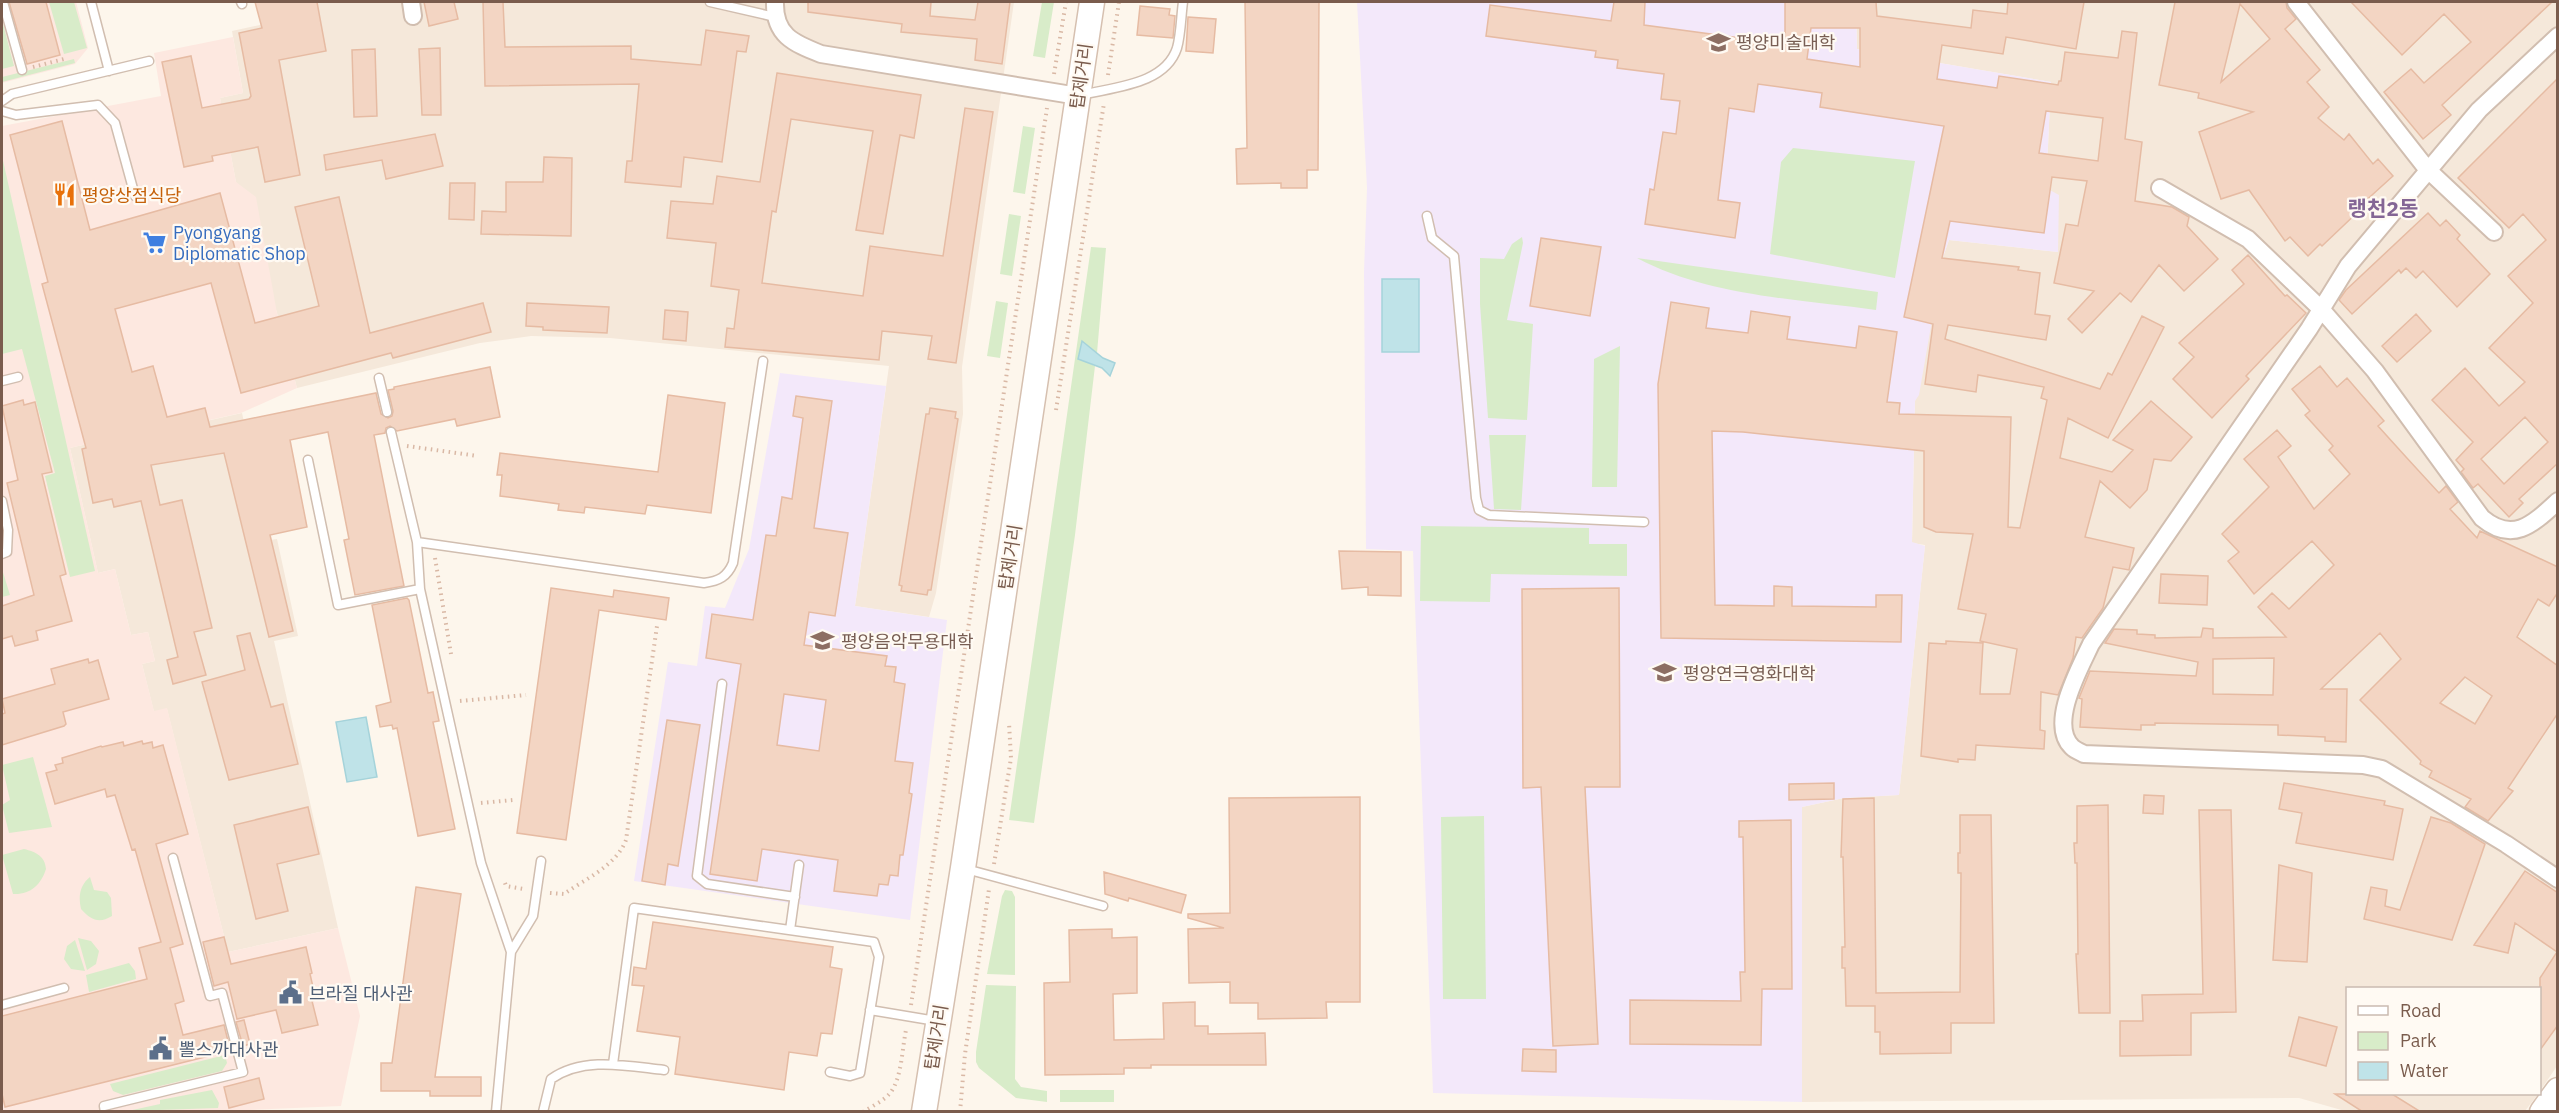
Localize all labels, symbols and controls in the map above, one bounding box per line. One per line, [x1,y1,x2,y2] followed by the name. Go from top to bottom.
[1705,29,1731,55] school or university icon: 평양미술대학
[1736,31,1835,54] place label: 평양미술대학
[1065,42,1097,110] street label: 탑제거리
[51,182,77,208] restaurant icon: 평양상점식당
[82,184,181,207] place label: 평양상점식당
[2348,194,2418,222] district label: 랭천2동
[173,221,306,265] place label: Pyongyang Diplomatic Shop
[142,229,168,255] supermarket icon: Pyongyang Diplomatic Shop
[993,522,1027,592] street label: 탑제거리
[810,628,836,654] school or university icon: 평양음악무용대학
[841,630,973,653] place label: 평양음악무용대학
[1652,660,1678,686] school or university icon: 평양연극영화대학
[1683,662,1815,685] place label: 평양연극영화대학
[278,980,304,1006] public building icon: 브라질 대사관
[309,982,413,1005] place label: 브라질 대사관
[2346,987,2541,1095] legend
[2400,999,2441,1022] text: Road
[919,1002,953,1072] street label: 탑제거리
[2400,1029,2437,1052] text: Park
[148,1036,174,1062] public building icon: 뽈스까대사관
[179,1038,279,1061] place label: 뽈스까대사관
[2400,1059,2449,1082] text: Water

